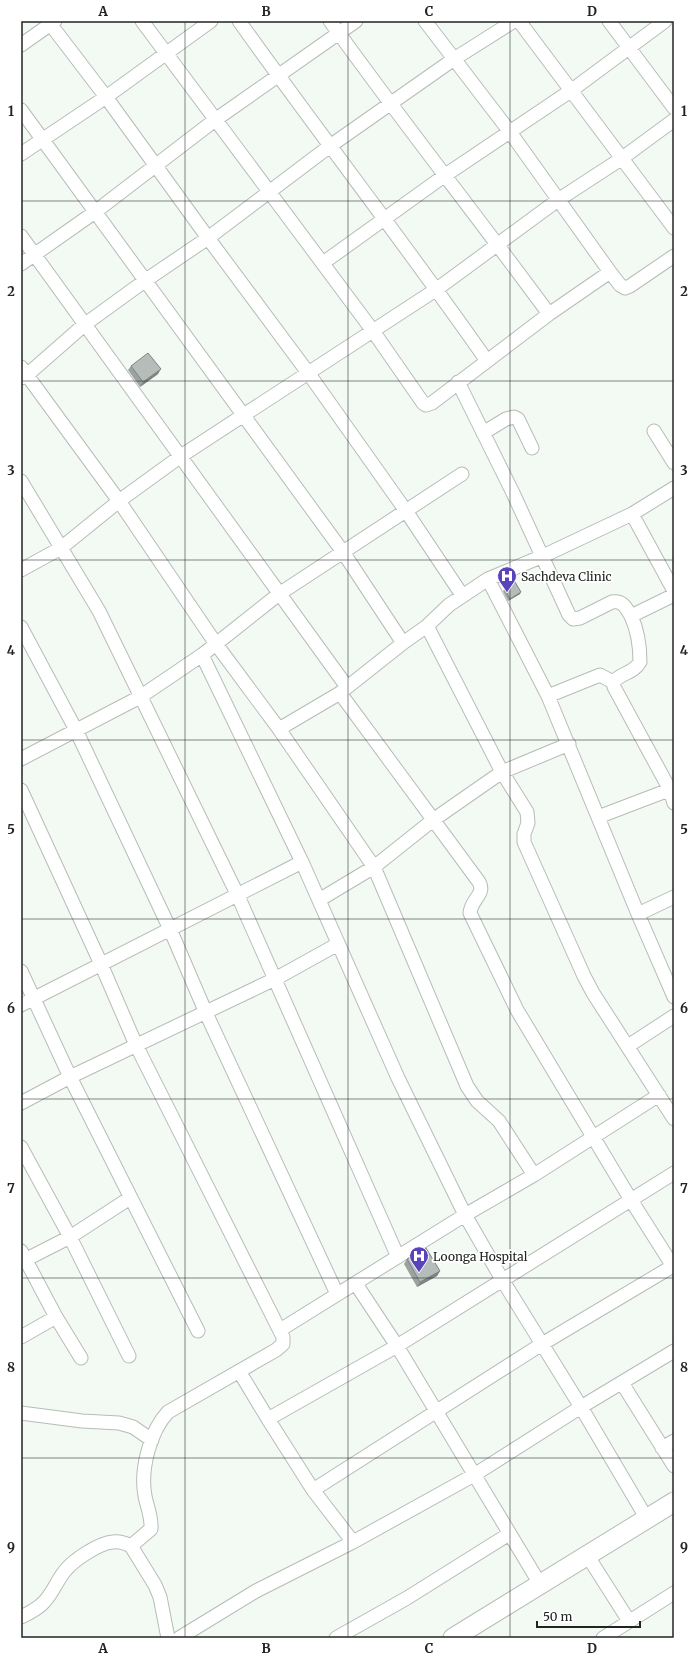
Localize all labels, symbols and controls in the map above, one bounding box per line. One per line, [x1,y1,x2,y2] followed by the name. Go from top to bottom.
[97,3,108,20] text: A
[261,3,271,20] text: B
[425,3,434,20] text: C
[587,3,597,20] text: D
[8,103,14,120] text: 1
[681,103,687,120] text: 1
[7,283,15,300] text: 2
[680,283,688,300] text: 2
[7,462,15,479] text: 3
[680,462,688,479] text: 3
[496,565,518,593] hospital icon: Sachdeva Clinic
[521,569,612,584] place label: Sachdeva Clinic
[7,642,16,659] text: 4
[680,642,689,659] text: 4
[7,821,15,838] text: 5
[680,821,688,838] text: 5
[7,1000,15,1017] text: 6
[680,1000,688,1017] text: 6
[7,1180,15,1197] text: 7
[680,1180,688,1197] text: 7
[408,1245,430,1273] hospital icon: Loonga Hospital
[433,1249,528,1264] place label: Loonga Hospital
[7,1359,15,1376] text: 8
[680,1359,688,1376] text: 8
[7,1539,15,1556] text: 9
[680,1539,688,1556] text: 9
[537,1603,640,1629] scale bar
[543,1609,572,1624] text: 50 m
[97,1640,108,1657] text: A
[261,1640,271,1657] text: B
[425,1640,434,1657] text: C
[587,1640,597,1657] text: D

